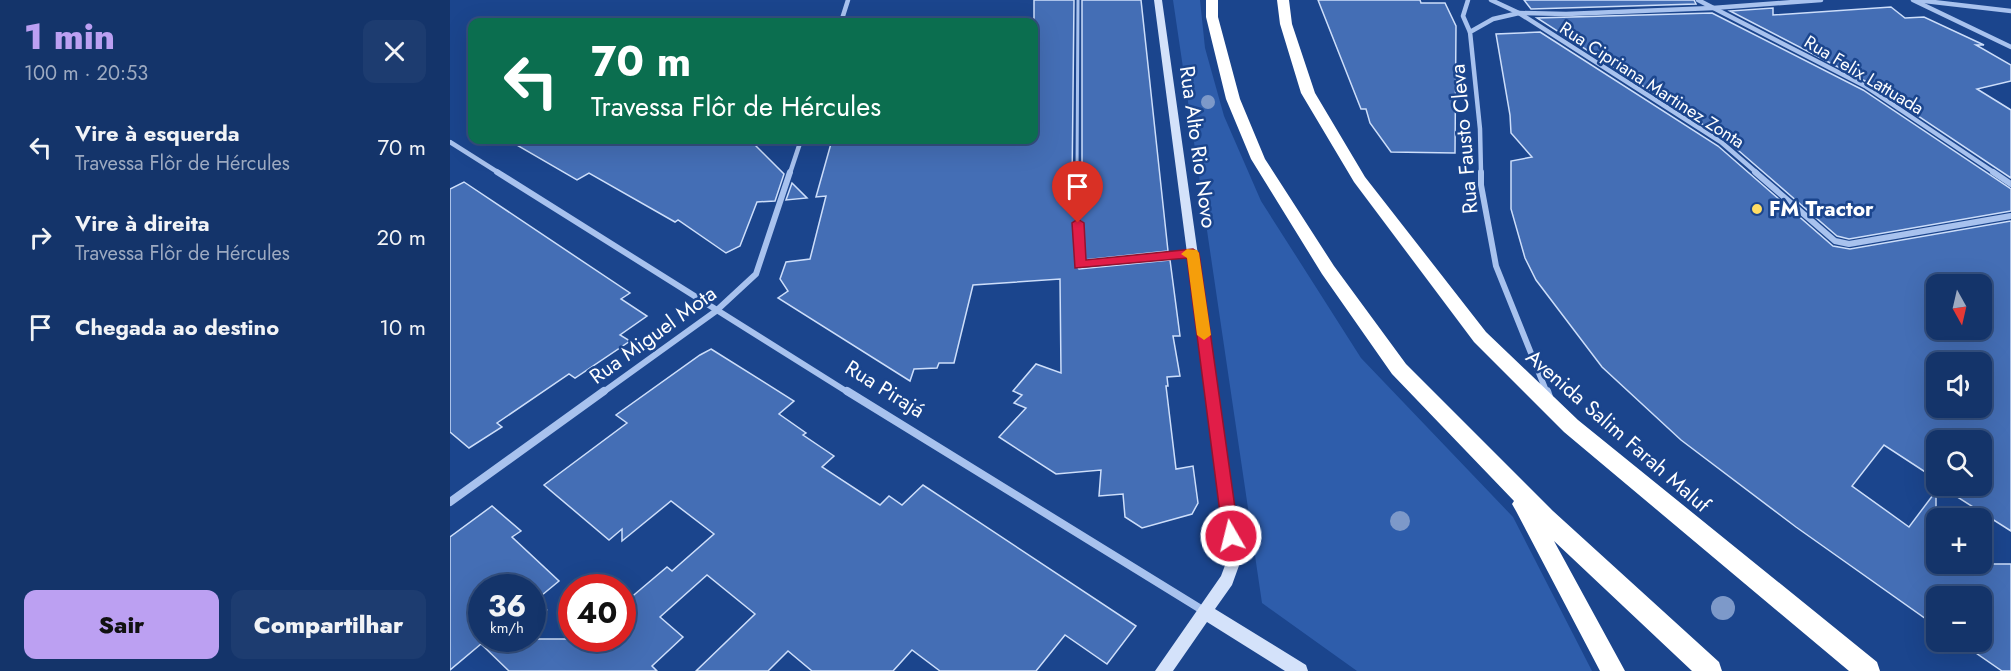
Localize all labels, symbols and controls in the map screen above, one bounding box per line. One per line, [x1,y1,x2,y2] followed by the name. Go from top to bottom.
[24,10,115,62] text: 1 min
[1554,15,1750,155] street label: Rua Cipriana Martinez Zonta
[363,20,426,83] button: close
[1799,29,1929,121] street label: Rua Felix Lattuada
[591,31,691,92] text: 70 m
[492,42,570,120] icon: left
[24,59,148,88] text: 100 m · 20:53
[1442,63,1486,215] street label: Rua Fausto Cleva
[1172,64,1224,230] street label: Rua Alto Rio Novo
[591,87,881,126] text: Travessa Flôr de Hércules
[75,117,240,149] text: Vire à esquerda
[24,131,57,164] icon: left
[377,131,426,163] text: 70 m
[75,149,290,178] text: Travessa Flôr de Hércules
[1052,161,1103,223] pin
[1061,170,1094,203] icon: arrive
[1769,194,1874,224] place label: FM Tractor
[1750,202,1764,216] marker: FM Tractor
[75,207,210,239] text: Vire à direita
[24,221,57,254] icon: right
[377,221,426,253] text: 20 m
[75,239,290,268] text: Travessa Flôr de Hércules
[1926,274,1992,340] north arrow
[1926,274,1992,652] map controls
[583,279,723,391] street label: Rua Miguel Mota
[24,311,57,344] icon: arrive
[75,311,279,343] text: Chegada ao destino
[379,311,426,343] text: 10 m
[1519,342,1717,520] street label: Avenida Salim Farah Maluf
[1926,352,1992,418] button: sound
[839,353,931,425] street label: Rua Pirajá
[1926,430,1992,496] button: search
[1199,504,1263,568] position arrow
[1926,508,1992,574] button: +
[558,574,636,652] speed limit sign: 40
[488,584,526,627] text: 36
[1926,586,1992,652] button: −
[24,590,219,659] button: Sair
[231,590,426,659] button: Compartilhar
[490,617,524,639] text: km/h

